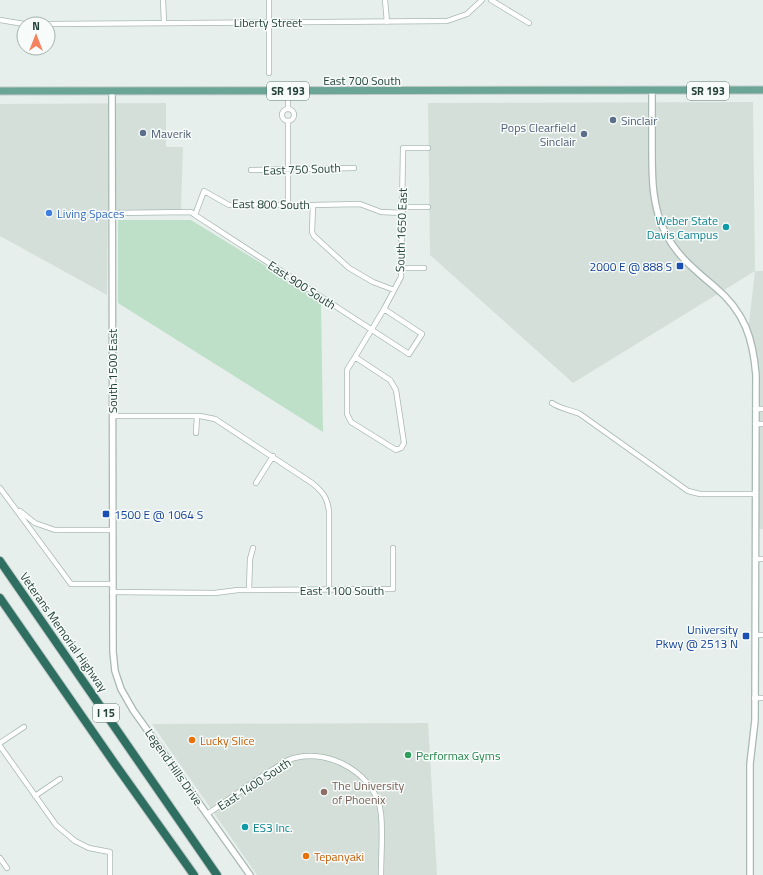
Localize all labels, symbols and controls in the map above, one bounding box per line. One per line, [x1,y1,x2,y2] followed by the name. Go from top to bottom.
[234,13,303,32] street label: Liberty Street
[16,16,56,56] north arrow
[32,18,40,34] text: N
[323,71,401,90] street label: East 700 South
[267,82,309,100] road number: SR 193
[687,82,729,100] road number: SR 193
[621,111,657,130] place label: Sinclair
[608,115,618,125] marker: Sinclair
[501,118,576,151] place label: Pops Clearfield Sinclair
[151,124,192,143] place label: Maverik
[138,128,148,138] marker: Maverik
[579,129,589,139] marker: Pops Clearfield Sinclair
[263,158,341,180] street label: East 750 South
[390,187,412,273] street label: South 1650 East
[232,194,310,214] street label: East 800 South
[57,204,125,223] place label: Living Spaces
[44,208,54,218] marker: Living Spaces
[647,211,718,244] place label: Weber State Davis Campus
[721,222,731,232] marker: Weber State Davis Campus
[264,256,340,314] street label: East 900 South
[590,257,672,276] place label: 2000 E @ 888 S
[675,261,685,271] marker: 2000 E @ 888 S
[103,328,122,413] street label: South 1500 East
[114,505,203,524] place label: 1500 E @ 1064 S
[101,509,111,519] marker: 1500 E @ 1064 S
[15,568,113,696] street label: Veterans Memorial Highway
[300,581,384,600] street label: East 1100 South
[656,620,738,653] place label: University Pkwy @ 2513 N
[741,631,751,641] marker: University Pkwy @ 2513 N
[93,704,119,722] road number: I 15
[140,725,208,809] street label: Legend Hills Drive
[200,731,255,750] place label: Lucky Slice
[187,735,197,745] marker: Lucky Slice
[416,746,501,765] place label: Performax Gyms
[403,750,413,760] marker: Performax Gyms
[213,753,295,815] street label: East 1400 South
[332,776,405,809] place label: The University of Phoenix
[319,787,329,797] marker: The University of Phoenix
[253,818,293,837] place label: ES3 Inc.
[240,822,250,832] marker: ES3 Inc.
[314,847,364,866] place label: Tepanyaki
[301,851,311,861] marker: Tepanyaki

